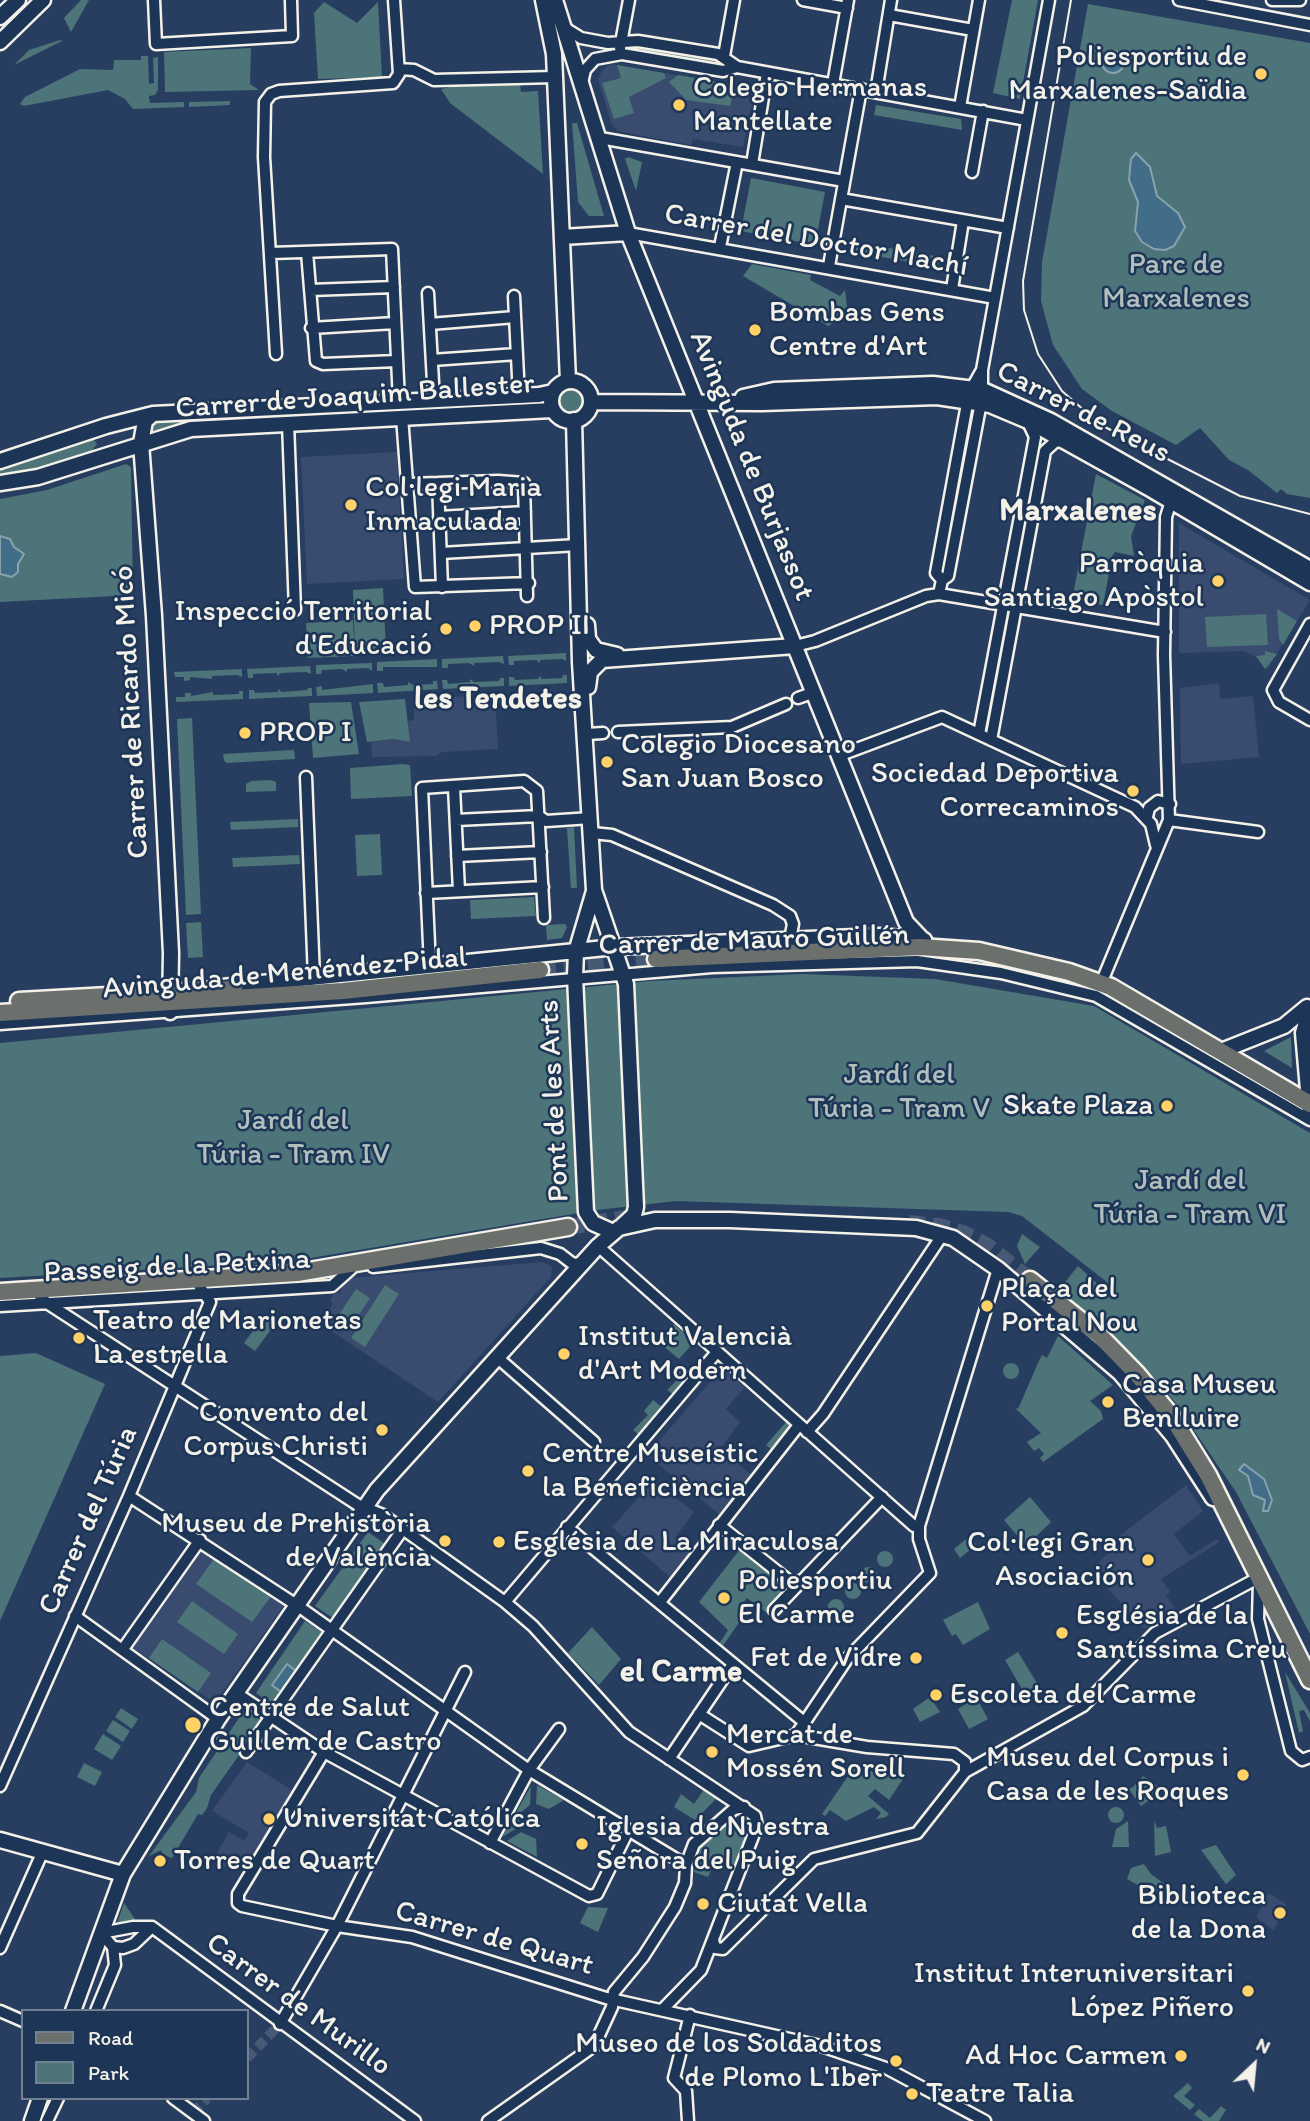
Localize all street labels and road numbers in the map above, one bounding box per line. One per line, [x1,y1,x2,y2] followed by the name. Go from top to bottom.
[661,197,971,285] street label: Carrer del Doctor Machí
[680,326,822,606] street label: Avinguda de Burjassot
[990,354,1176,472] street label: Carrer de Reus
[174,366,536,428] street label: Carrer de Joaquim Ballester
[106,565,158,859] street label: Carrer de Ricardo Micó
[598,918,910,964] street label: Carrer de Mauro Guillén
[101,940,469,1008] street label: Avinguda de Menéndez Pidal
[532,999,578,1203] street label: Pont de les Arts
[43,1242,311,1292] street label: Passeig de la Petxina
[31,1421,147,1621] street label: Carrer del Túria
[391,1893,597,1985] street label: Carrer de Quart
[198,1926,398,2084] street label: Carrer de Murillo

